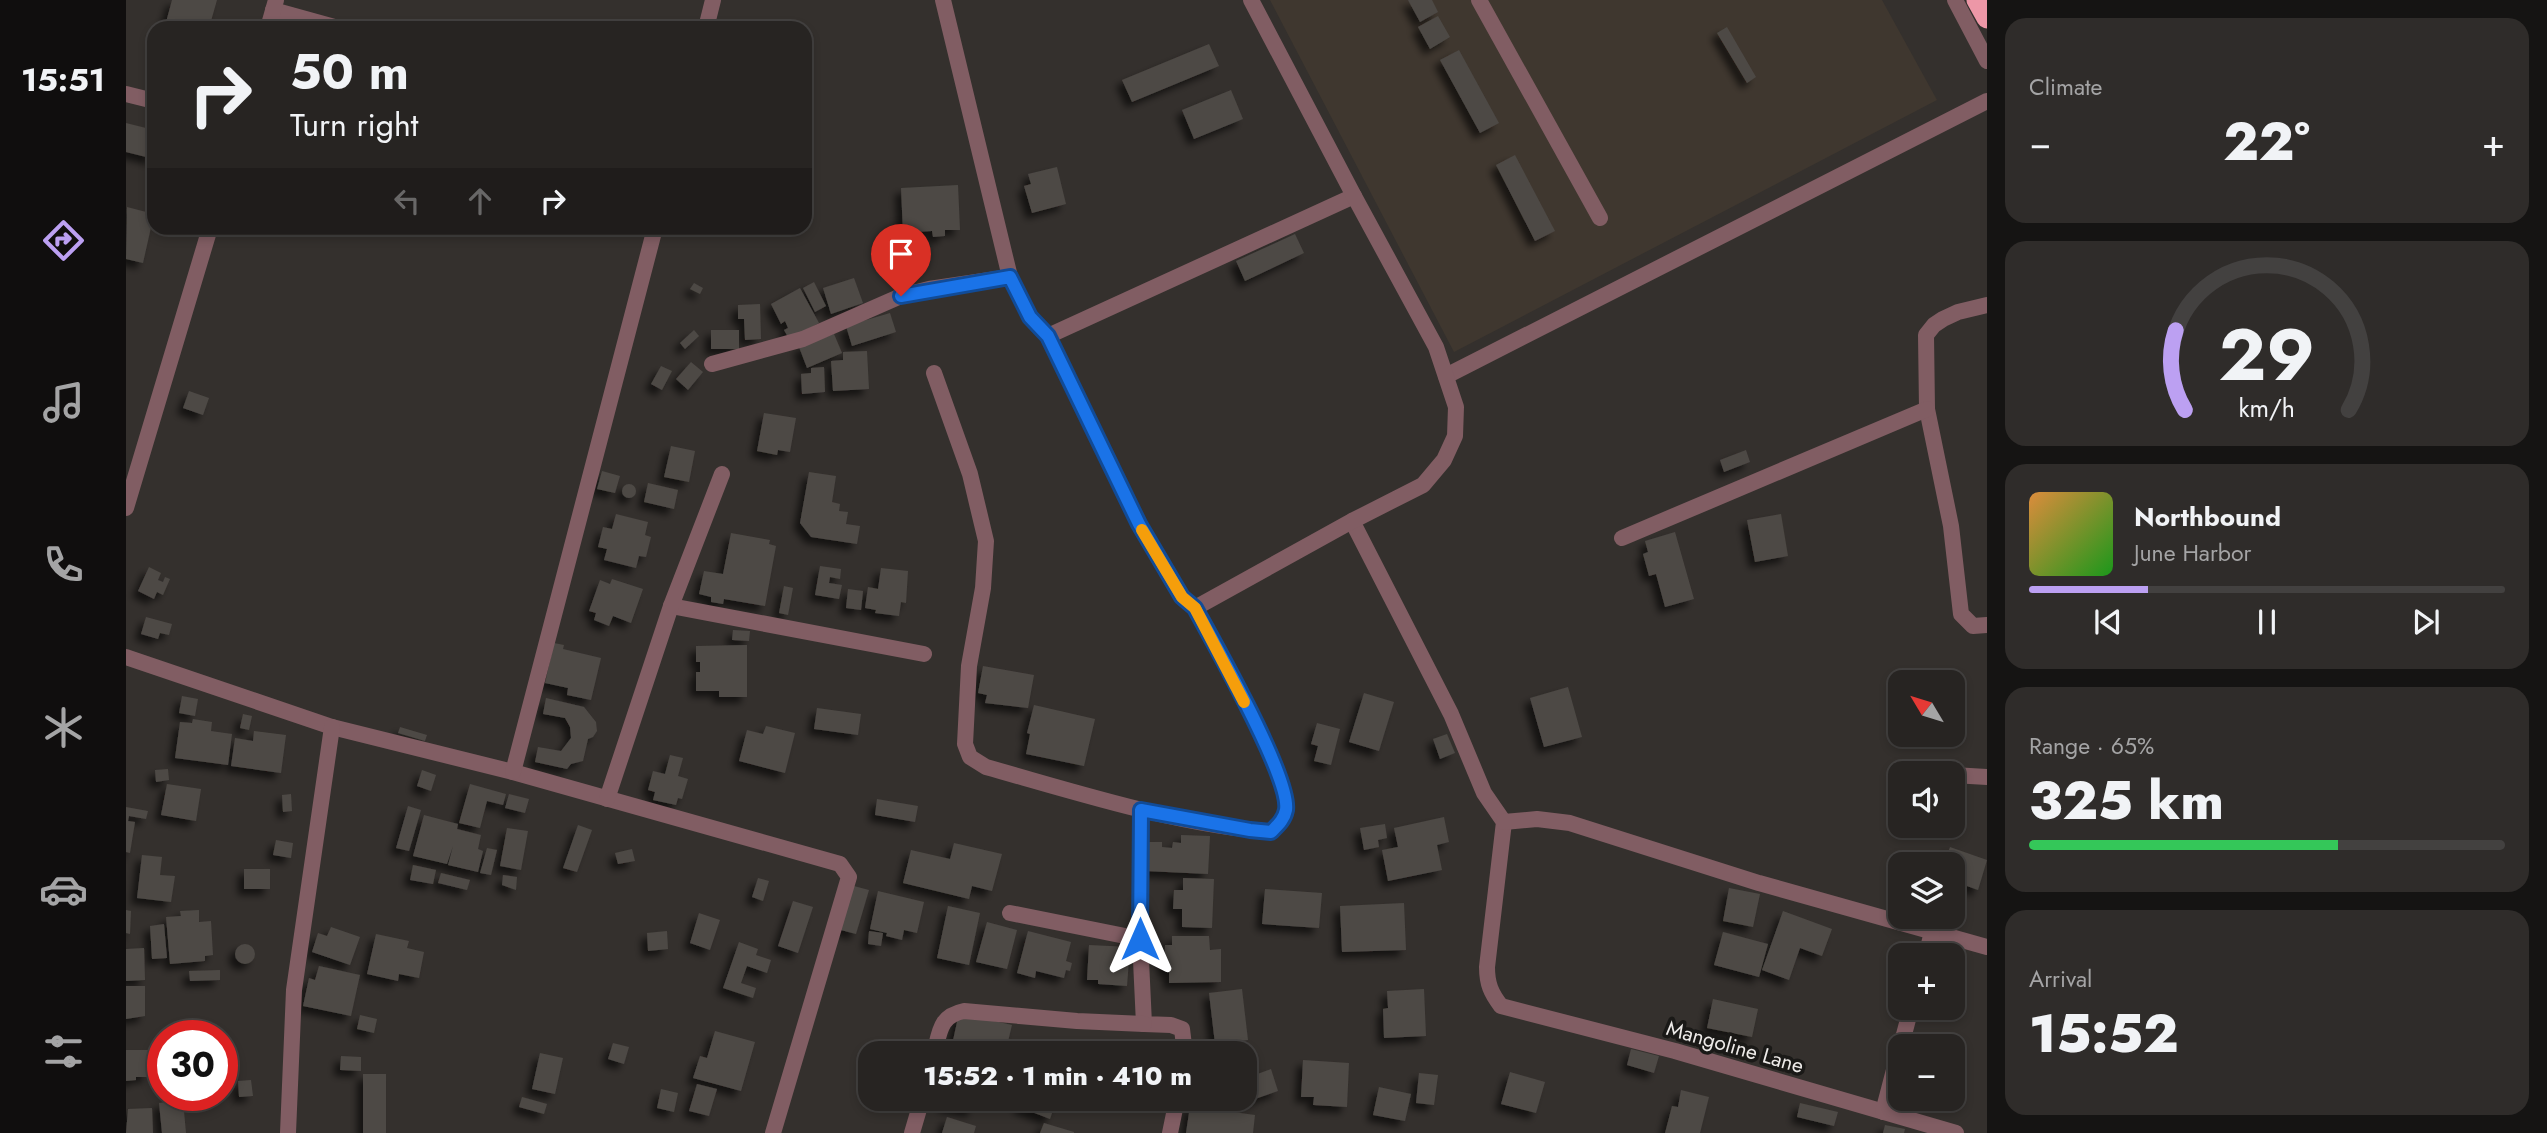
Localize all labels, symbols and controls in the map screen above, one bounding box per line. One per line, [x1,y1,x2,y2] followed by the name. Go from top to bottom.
[290,37,409,107] text: 50 m
[175,49,266,140] icon: right
[21,57,105,103] text: 15:51
[2029,70,2102,104] text: Climate
[290,102,419,148] text: Turn right
[2223,104,2310,180] text: 22°
[2029,115,2051,170] text: −
[2482,115,2505,170] text: +
[388,182,426,220] icon: left
[461,182,499,220] icon: ahead
[534,182,572,220] icon: right
[39,216,88,265] icon: directions
[871,224,931,296] pin
[882,235,920,273] icon: arrive
[2219,302,2315,407] text: 29
[39,378,88,427] icon: music
[2239,389,2295,425] text: km/h
[2134,498,2281,536] text: Northbound
[2134,536,2251,570] text: June Harbor
[39,540,88,589] icon: phone
[2089,603,2127,641] icon: previous
[2248,603,2286,641] icon: pause
[2407,603,2445,641] icon: next
[1888,670,1965,747] north arrow
[1888,670,1965,1111] map controls
[39,703,88,752] icon: climate
[2029,729,2154,763] text: Range · 65%
[1888,761,1965,838] button: sound
[2029,763,2224,839] text: 325 km
[1888,852,1965,929] button: layers
[39,865,88,914] icon: car
[1103,902,1177,976] position arrow
[1888,943,1965,1020] button: +
[2029,962,2092,996] text: Arrival
[2029,996,2179,1072] text: 15:52
[1663,1013,1807,1081] street label: Mangoline Lane
[147,1020,238,1111] speed limit sign: 30
[39,1027,88,1076] icon: filters
[1888,1034,1965,1111] button: −
[923,1057,1192,1095] text: 15:52 · 1 min · 410 m

